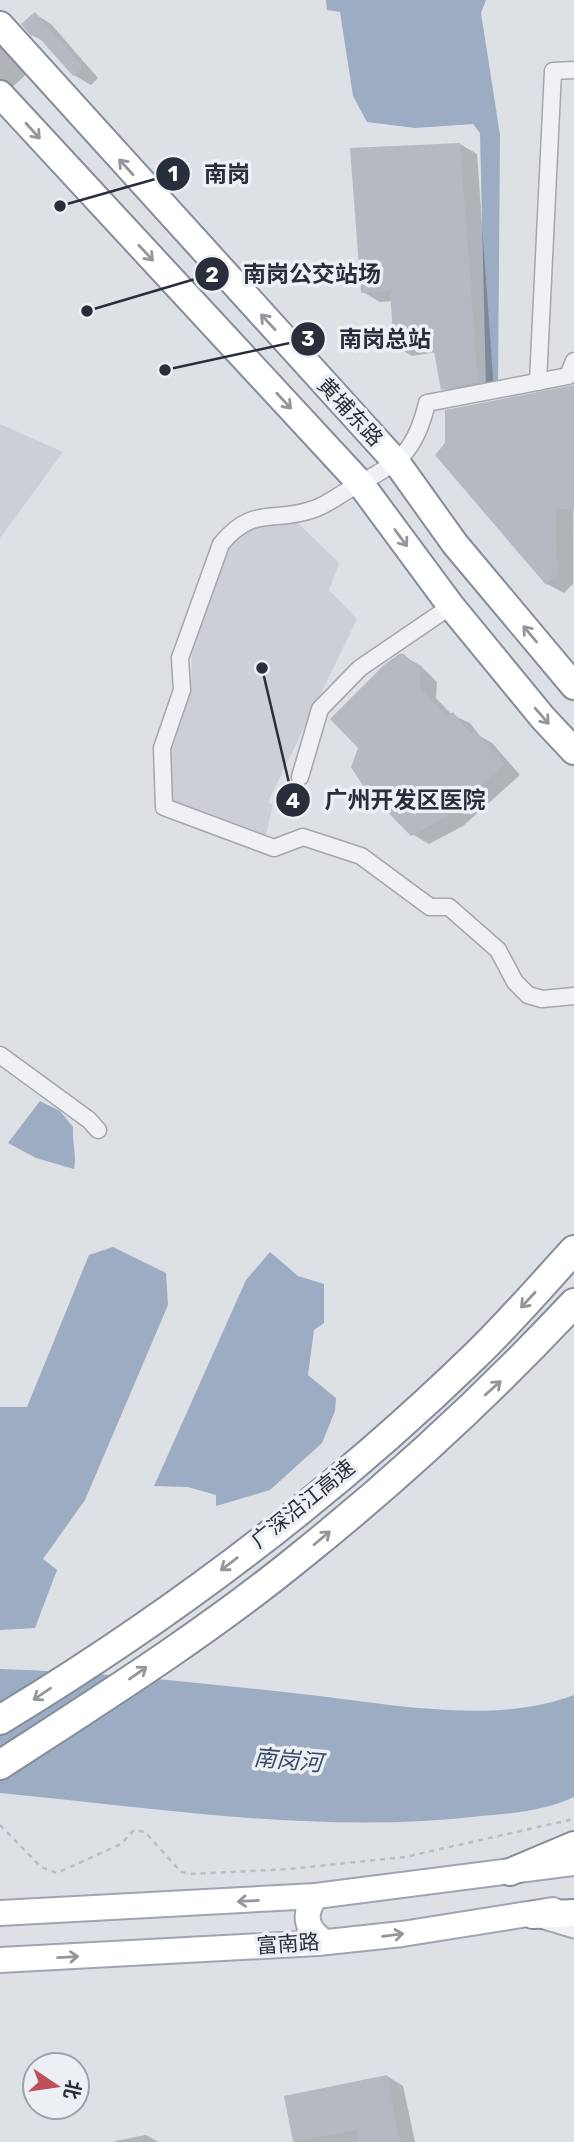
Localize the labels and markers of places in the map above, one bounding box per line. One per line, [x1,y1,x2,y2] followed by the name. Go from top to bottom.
[155,152,264,196] callout: 南岗
[194,252,395,296] callout: 南岗公交站场
[290,317,445,361] callout: 南岗总站
[276,778,500,822] callout: 广州开发区医院

